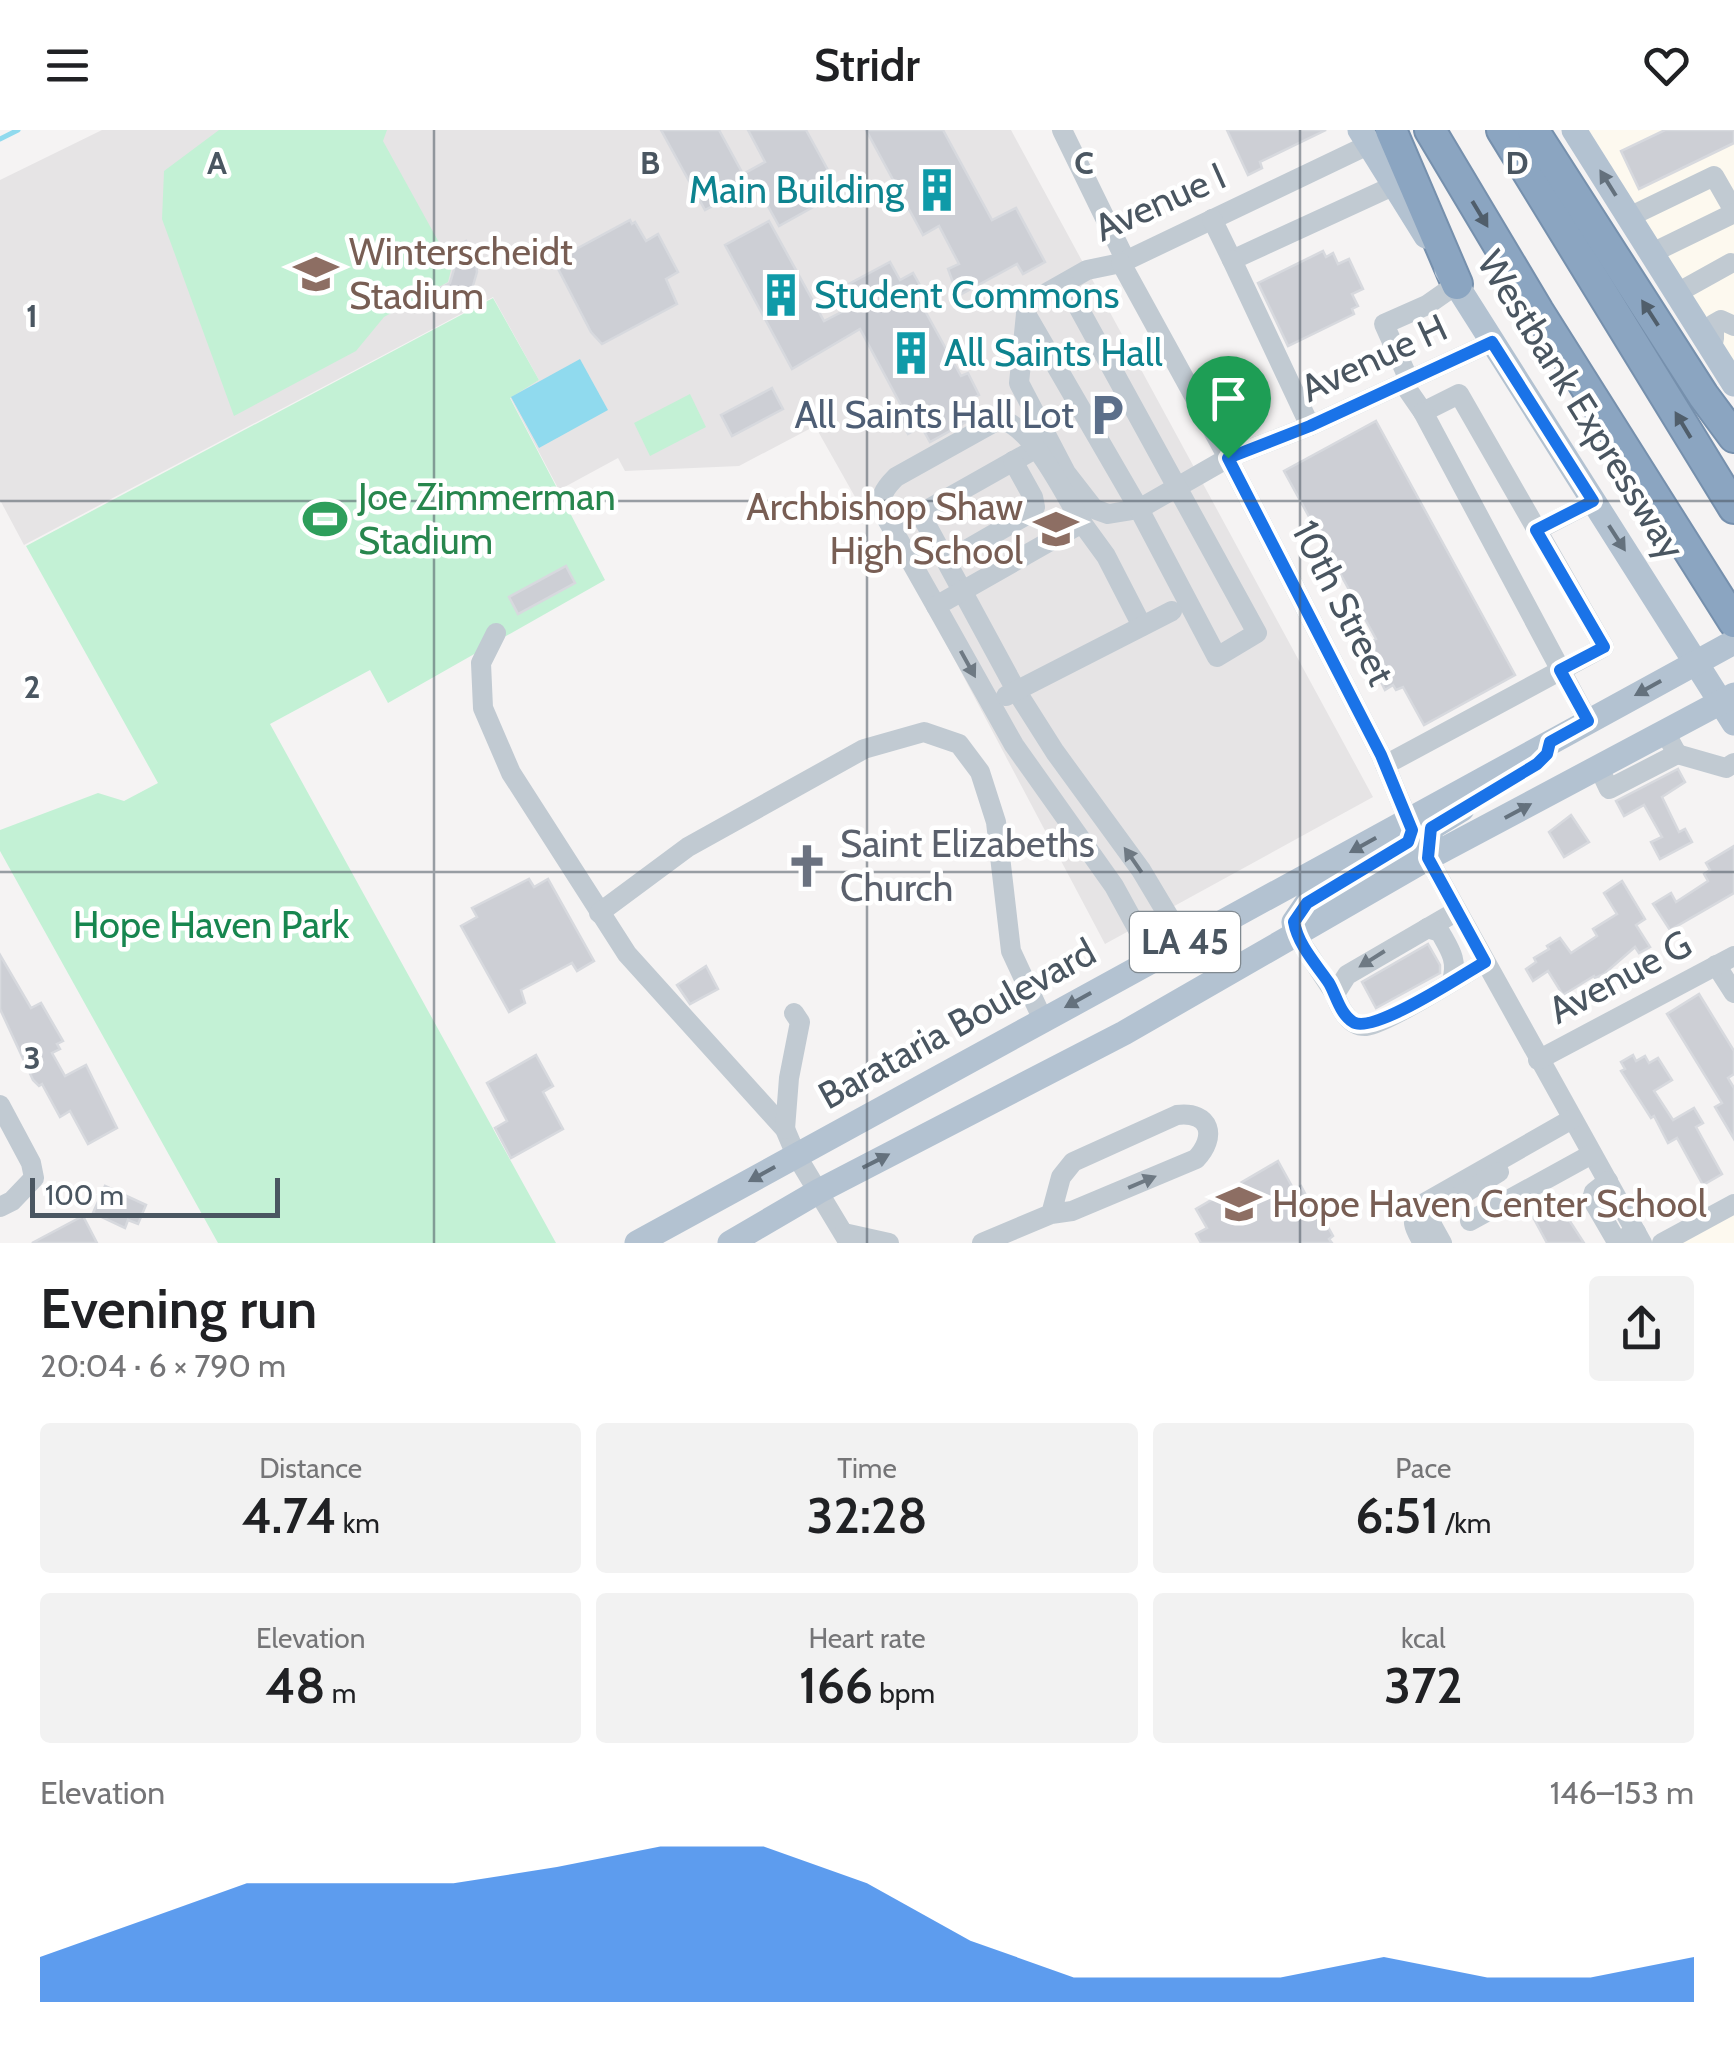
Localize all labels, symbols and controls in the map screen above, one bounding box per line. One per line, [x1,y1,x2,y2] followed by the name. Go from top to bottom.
[40,38,95,93] icon: menu
[814,38,920,92] text: Stridr
[1639,38,1694,93] icon: heart
[207,143,227,182] text: A
[640,143,660,182] text: B
[1074,143,1094,182] text: C
[1505,143,1529,182] text: D
[1087,152,1233,251] street label: Avenue I
[689,166,905,213] place label: Main Building
[913,166,961,214] building icon: Main Building
[1599,170,1617,197] one-way arrow
[1471,200,1488,228] one-way arrow
[349,228,573,319] place label: Winterscheidt Stadium
[1467,242,1696,568] street label: Westbank Expressway
[292,250,340,298] school or university icon: Winterscheidt Stadium
[757,271,805,319] building icon: Student Commons
[814,271,1119,318] place label: Student Commons
[26,296,38,335] text: 1
[1641,299,1659,327] one-way arrow
[1293,303,1454,412] street label: Avenue H
[887,329,935,377] building icon: All Saints Hall
[944,329,1163,376] place label: All Saints Hall
[1186,356,1271,459] pin
[1201,371,1256,426] icon: arrive
[795,391,1074,438] place label: All Saints Hall Lot
[1083,391,1131,439] parking icon: All Saints Hall Lot
[1675,411,1692,439] one-way arrow
[357,473,616,564] place label: Joe Zimmerman Stadium
[746,483,1023,574] place label: Archbishop Shaw High School
[301,495,349,543] sports icon: Joe Zimmerman Stadium
[1032,505,1080,553] school or university icon: Archbishop Shaw High School
[1282,513,1405,693] street label: 10th Street
[1608,524,1626,552] one-way arrow
[959,650,977,678] one-way arrow
[24,667,40,706] text: 2
[1634,678,1662,696] one-way arrow
[1503,803,1532,820] one-way arrow
[840,820,1095,911] place label: Saint Elizabeths Church
[1349,836,1378,853] one-way arrow
[783,842,831,890] church icon: Saint Elizabeths Church
[1123,846,1143,873] one-way arrow
[73,901,349,948] park label: Hope Haven Park
[1130,912,1240,972] road number: LA 45
[1540,920,1699,1034] street label: Avenue G
[810,928,1103,1119] street label: Barataria Boulevard
[1358,949,1386,967] one-way arrow
[1064,991,1092,1009] one-way arrow
[23,1038,41,1077] text: 3
[862,1153,891,1170] one-way arrow
[748,1165,777,1182] one-way arrow
[30,1173,280,1218] scale bar
[1127,1174,1157,1190] one-way arrow
[45,1178,124,1212] text: 100 m
[1215,1180,1263,1228] school or university icon: Hope Haven Center School
[1272,1180,1707,1227] place label: Hope Haven Center School
[40,1275,317,1342] text: Evening run
[1589,1276,1694,1381] button: share
[40,1346,286,1385] text: 20:04 · 6 × 790 m
[259,1451,362,1485] text: Distance
[837,1451,897,1485] text: Time
[1395,1451,1451,1485] text: Pace
[242,1485,336,1546] text: 4.74
[807,1485,927,1546] text: 32:28
[1355,1485,1439,1546] text: 6:51
[336,1506,380,1540] text: km
[1439,1506,1491,1540] text: /km
[256,1621,365,1655] text: Elevation
[808,1621,926,1655] text: Heart rate
[1401,1621,1446,1655] text: kcal
[265,1655,325,1716] text: 48
[799,1655,873,1716] text: 166
[1384,1655,1463,1716] text: 372
[325,1676,356,1710] text: m
[873,1676,935,1710] text: bpm
[40,1773,165,1812] text: Elevation
[1550,1773,1694,1812] text: 146–153 m

